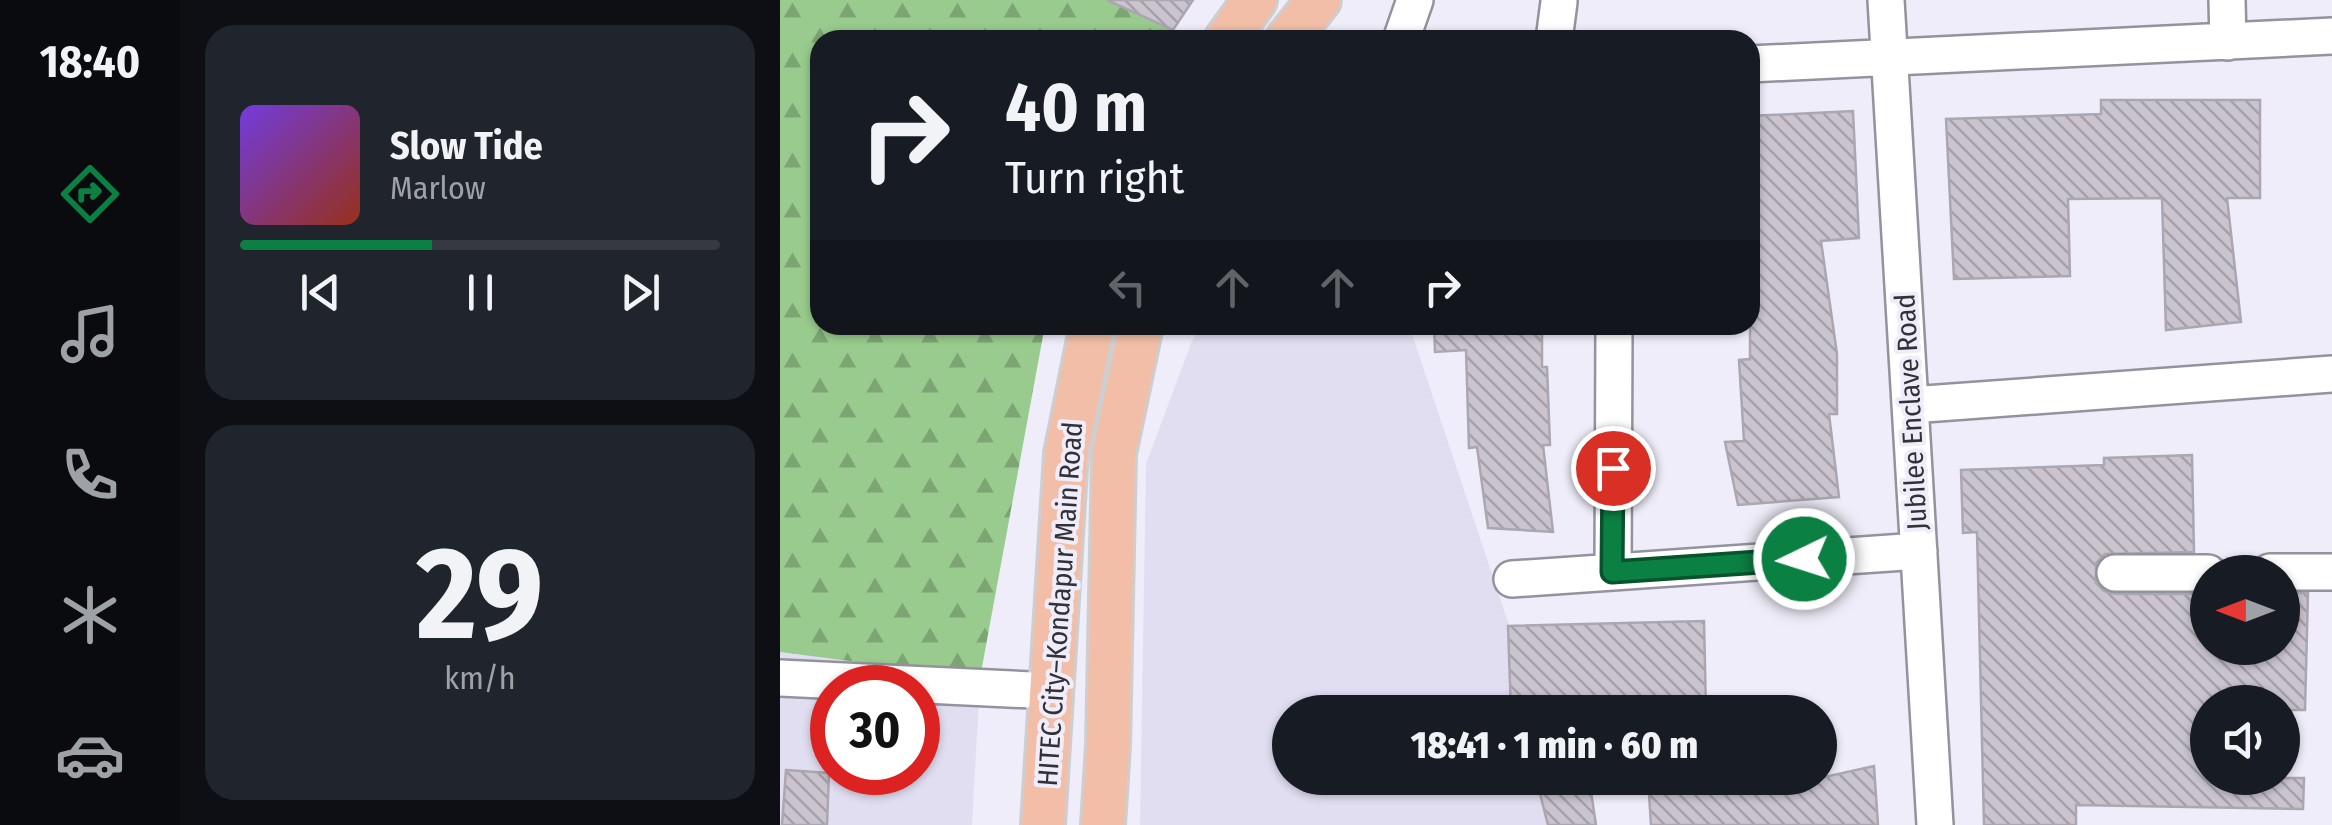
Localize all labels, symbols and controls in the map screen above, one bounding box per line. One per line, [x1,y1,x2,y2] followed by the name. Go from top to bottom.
[40,35,140,89] text: 18:40
[1005,66,1147,150] text: 40 m
[840,70,970,200] icon: right
[390,123,543,169] text: Slow Tide
[1005,151,1184,205] text: Turn right
[55,159,125,229] icon: directions
[390,169,486,207] text: Marlow
[1100,260,1155,315] icon: left
[1205,260,1260,315] icon: ahead
[1310,260,1365,315] icon: ahead
[1415,260,1470,315] icon: right
[293,265,348,320] icon: previous
[453,265,508,320] icon: pause
[613,265,668,320] icon: next
[1888,293,1934,531] street label: Jubilee Enclave Road
[55,299,125,369] icon: music
[1031,421,1089,787] street label: HITEC City–Kondapur Main Road
[1571,426,1656,511] pin
[55,440,125,510] icon: phone
[1586,441,1641,496] icon: arrive
[1752,507,1856,611] position arrow
[417,516,543,672] text: 29
[2190,555,2300,665] north arrow
[2190,555,2300,795] map controls
[55,580,125,650] icon: climate
[444,659,516,697] text: km/h
[810,665,940,795] speed limit sign: 30
[2190,685,2300,795] button: sound
[55,720,125,790] icon: car
[1411,722,1698,768] text: 18:41 · 1 min · 60 m

